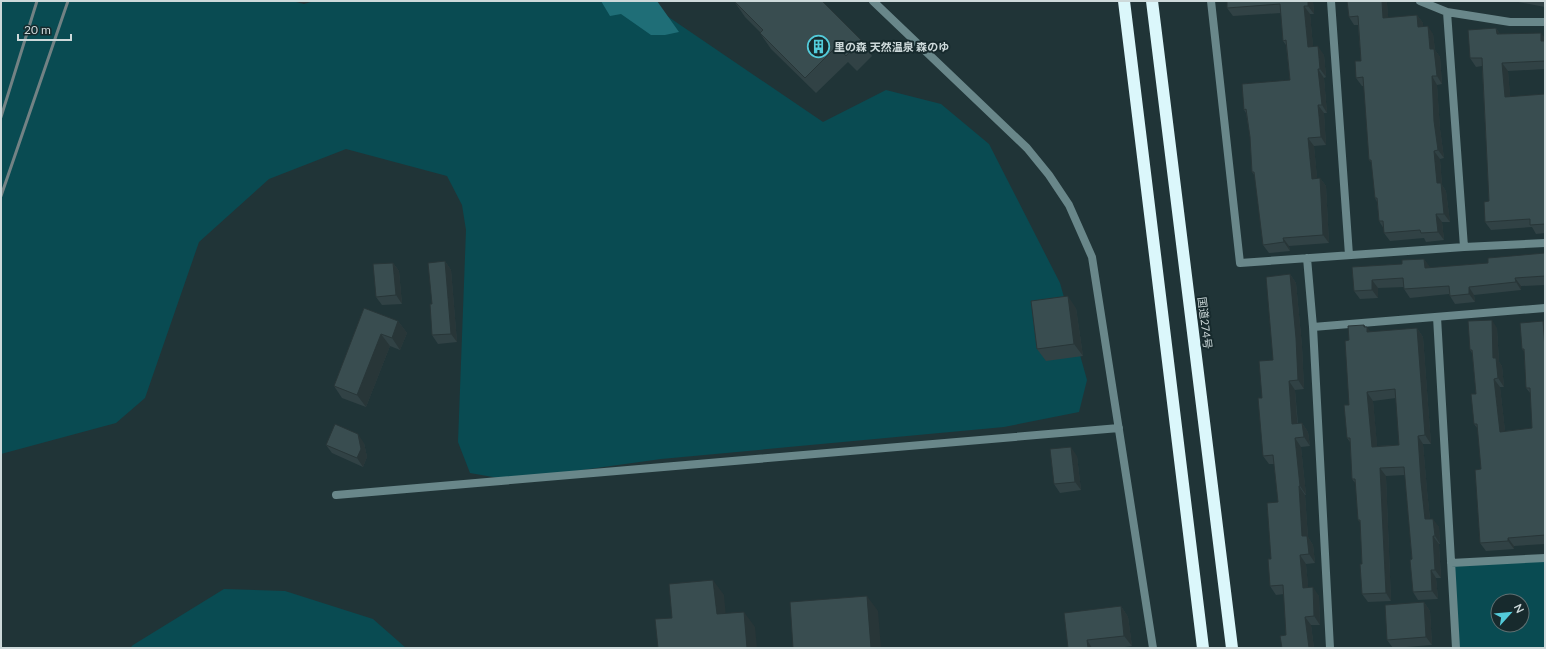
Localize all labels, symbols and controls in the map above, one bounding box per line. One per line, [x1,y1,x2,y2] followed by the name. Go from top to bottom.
[18,16,71,42] scale bar
[24,22,51,37] text: 20 m
[805,34,831,60] building icon: 里の森 天然温泉 森のゆ
[834,40,949,53] place label: 里の森 天然温泉 森のゆ
[1196,296,1215,350] street label: 国道274号
[1490,593,1530,633] north arrow
[1512,602,1527,615] text: N

